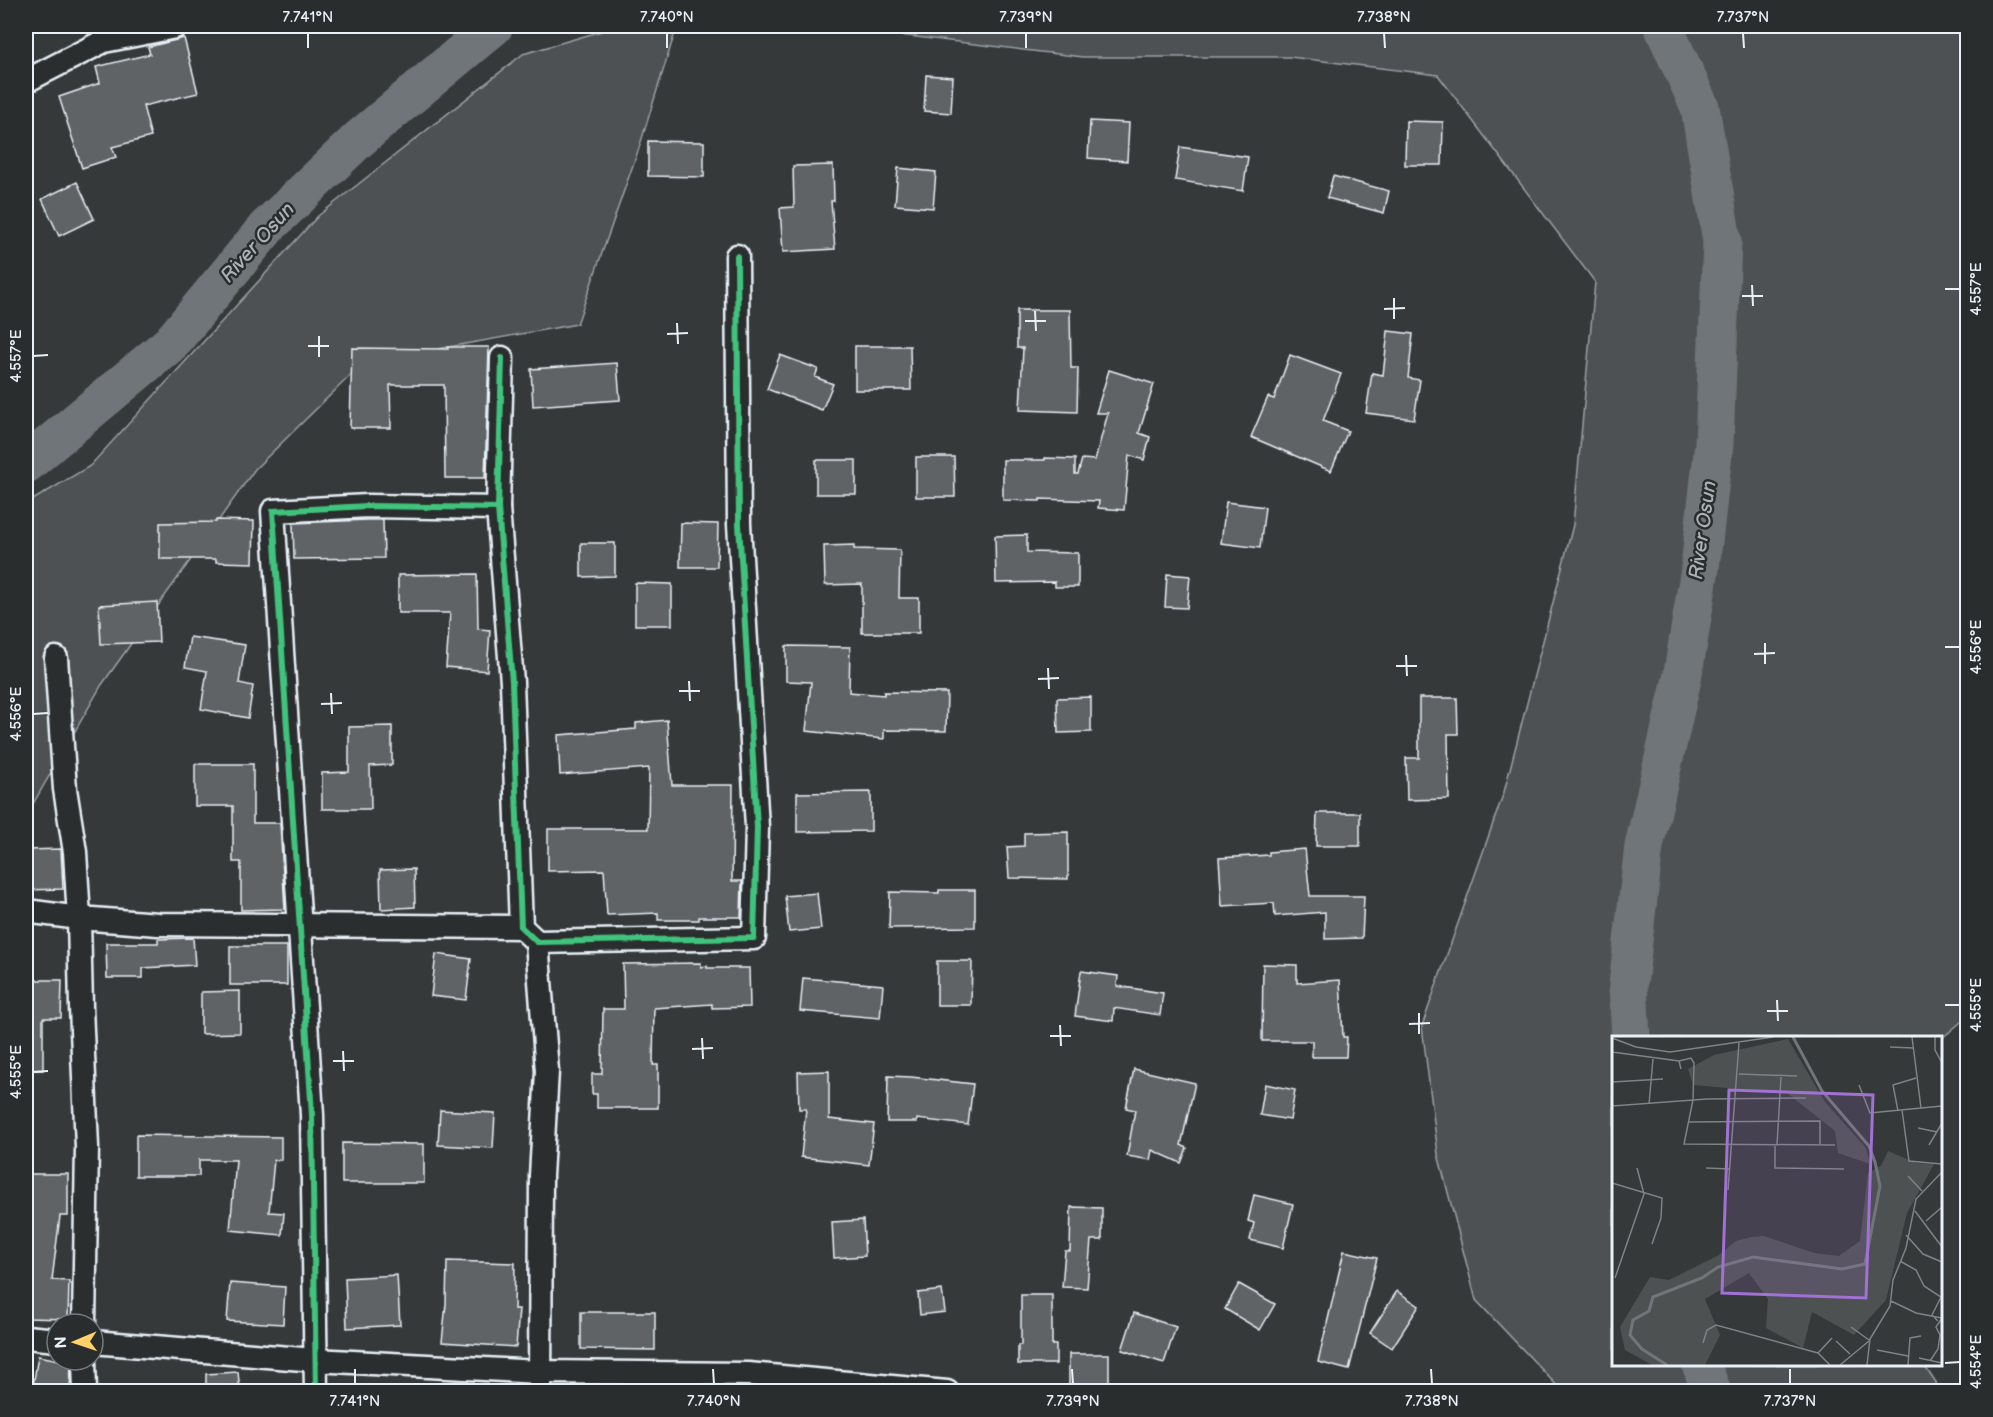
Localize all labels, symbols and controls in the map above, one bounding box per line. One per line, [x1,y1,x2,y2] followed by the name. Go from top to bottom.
[283,8,333,27] text: 7.741°N
[640,8,694,27] text: 7.740°N
[999,8,1053,27] text: 7.739°N
[1357,8,1411,27] text: 7.738°N
[1717,8,1769,27] text: 7.737°N
[216,198,300,288] water label: River Osun
[1967,262,1986,316] text: 4.557°E
[7,329,26,383] text: 4.557°E
[1684,479,1722,581] water label: River Osun
[1967,619,1986,674] text: 4.556°E
[7,686,26,741] text: 4.556°E
[1967,978,1986,1032] text: 4.555°E
[1612,1036,1942,1366] inset map
[7,1045,26,1099] text: 4.555°E
[45,1312,105,1372] north arrow
[1967,1335,1986,1389] text: 4.554°E
[52,1336,71,1349] text: N
[330,1392,380,1411] text: 7.741°N
[687,1392,741,1411] text: 7.740°N
[1046,1392,1100,1411] text: 7.739°N
[1405,1392,1459,1411] text: 7.738°N
[1764,1392,1816,1411] text: 7.737°N

